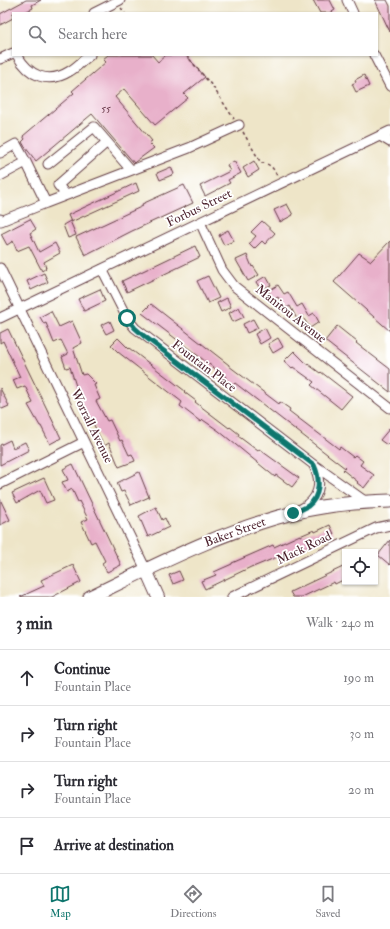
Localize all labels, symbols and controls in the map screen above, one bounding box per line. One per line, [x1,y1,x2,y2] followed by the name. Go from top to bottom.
[12,12,378,56] search box
[26,23,48,45] icon: search
[58,25,127,44] text: Search here
[101,102,111,115] house number: 55
[164,185,234,231] street label: Forbus Street
[252,281,330,347] street label: Manitou Avenue
[118,309,136,327] route start
[168,336,240,396] street label: Fountain Place
[67,385,117,466] street label: Worrall Avenue
[284,504,302,522] route end
[202,513,268,551] street label: Baker Street
[274,528,335,568] street label: Mack Road
[342,549,378,585] map controls
[342,549,378,585] button: locate
[16,613,53,634] text: 3 min
[306,615,374,631] text: Walk · 240 m
[54,660,110,679] text: Continue
[16,667,38,689] icon: ahead
[343,670,374,686] text: 190 m
[54,679,131,695] text: Fountain Place
[54,716,117,735] text: Turn right
[16,723,38,745] icon: right
[350,726,374,742] text: 30 m
[54,735,131,751] text: Fountain Place
[54,772,117,791] text: Turn right
[16,779,38,801] icon: right
[348,782,374,798] text: 20 m
[54,791,131,807] text: Fountain Place
[16,835,38,857] icon: arrive
[54,836,174,855] text: Arrive at destination
[49,883,71,920] tab: Map
[170,883,217,920] tab: Directions
[315,883,341,920] tab: Saved

